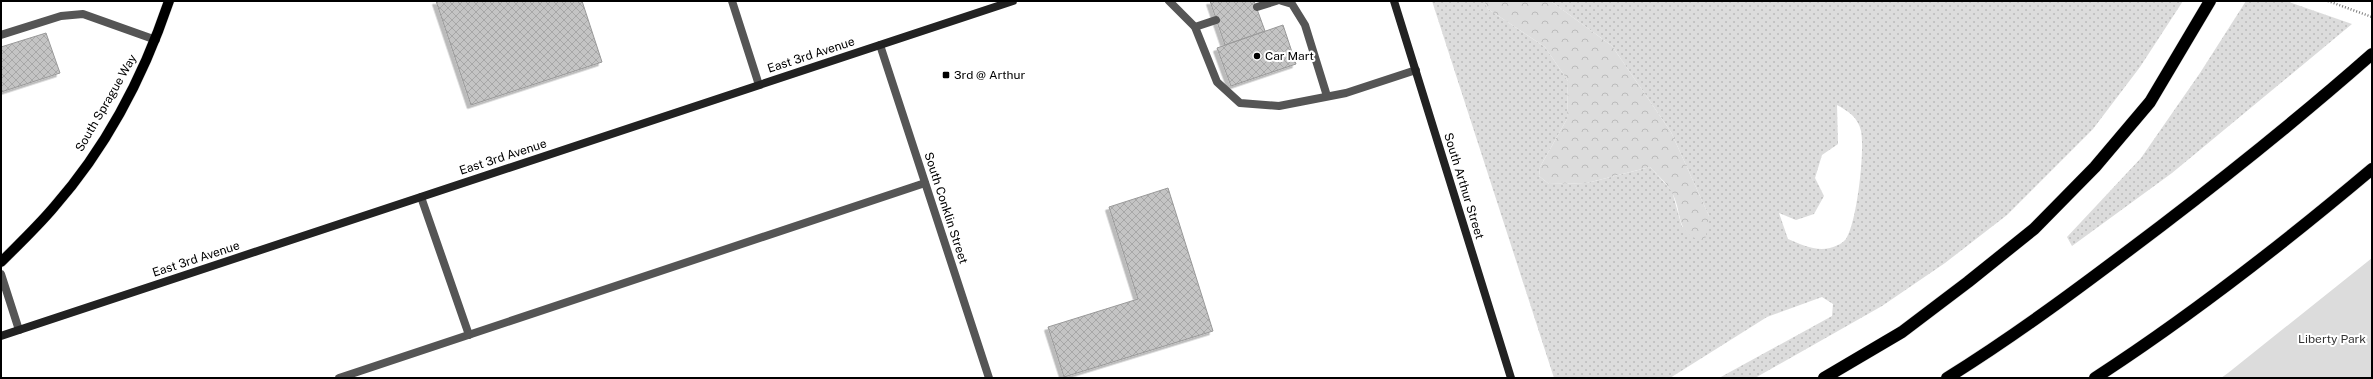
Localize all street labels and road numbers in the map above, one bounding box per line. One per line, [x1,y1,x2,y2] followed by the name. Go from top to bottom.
[766,34,857,76] street label: East 3rd Avenue
[72,51,140,154] street label: South Sprague Way
[1441,131,1487,241] street label: South Arthur Street
[458,136,549,178] street label: East 3rd Avenue
[921,150,971,266] street label: South Conklin Street
[151,238,242,280] street label: East 3rd Avenue

